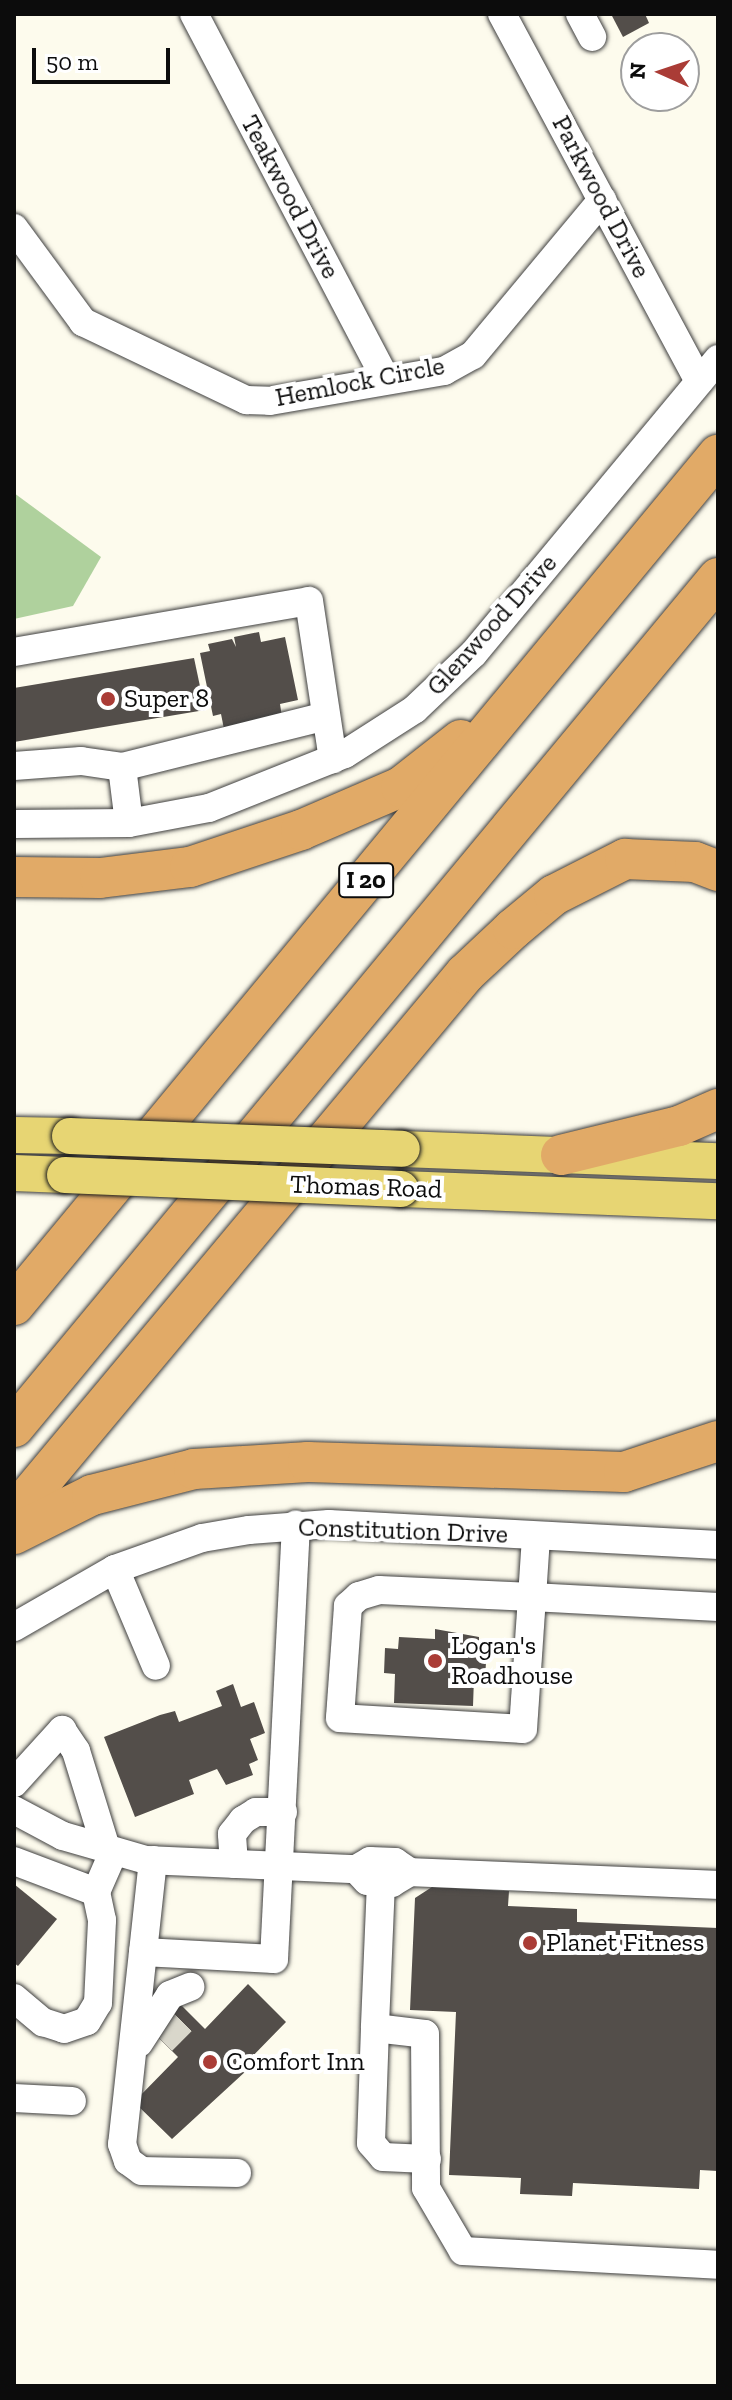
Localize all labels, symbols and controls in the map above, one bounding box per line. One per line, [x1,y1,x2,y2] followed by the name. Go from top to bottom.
[36,32,174,82] scale bar
[620,32,700,112] north arrow
[46,47,98,76] text: 50 m
[624,62,651,80] text: N
[234,110,346,284] street label: Teakwood Drive
[545,111,657,283] street label: Parkwood Drive
[273,350,447,414] street label: Hemlock Circle
[420,548,564,702] street label: Glenwood Drive
[124,683,210,715] place label: Super 8
[99,690,117,708] marker: Super 8
[338,860,394,900] road number: I 20
[289,1169,443,1205] street label: Thomas Road
[298,1512,508,1550] street label: Constitution Drive
[451,1630,573,1692] place label: Logan's Roadhouse
[426,1652,444,1670] marker: Logan's Roadhouse
[546,1927,704,1959] place label: Planet Fitness
[521,1934,539,1952] marker: Planet Fitness
[226,2046,365,2078] place label: Comfort Inn
[201,2053,219,2071] marker: Comfort Inn

